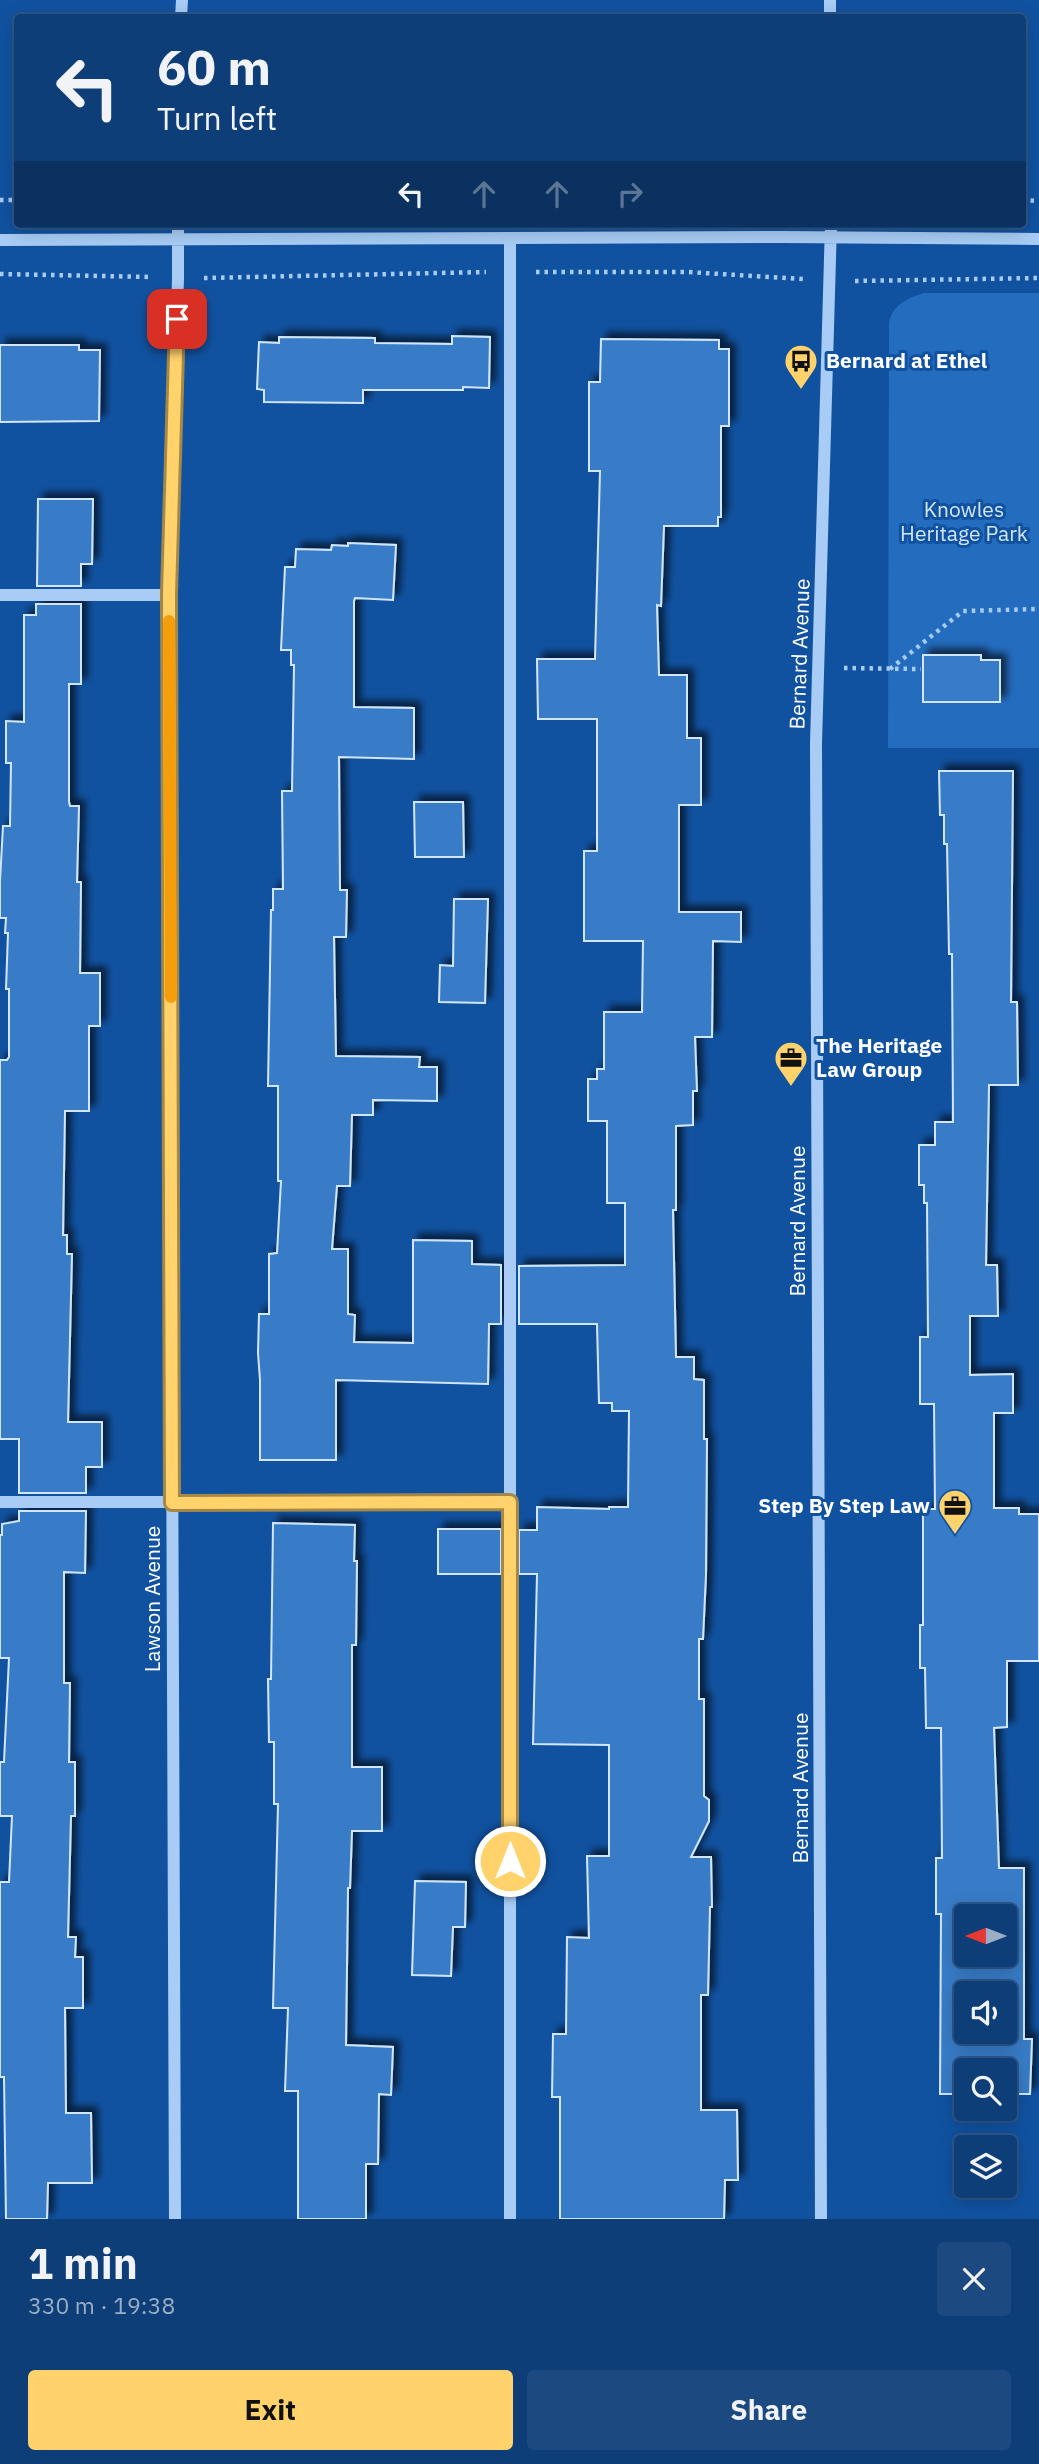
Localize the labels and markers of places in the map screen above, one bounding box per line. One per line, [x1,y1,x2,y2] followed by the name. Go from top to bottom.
[147,289,207,349] pin
[782,342,820,391] bus stop icon: Bernard at Ethel
[826,346,987,374] place label: Bernard at Ethel
[816,1031,942,1083] place label: The Heritage Law Group
[772,1039,810,1088] office icon: The Heritage Law Group
[936,1487,974,1536] office icon: Step By Step Law
[758,1491,930,1519] place label: Step By Step Law

